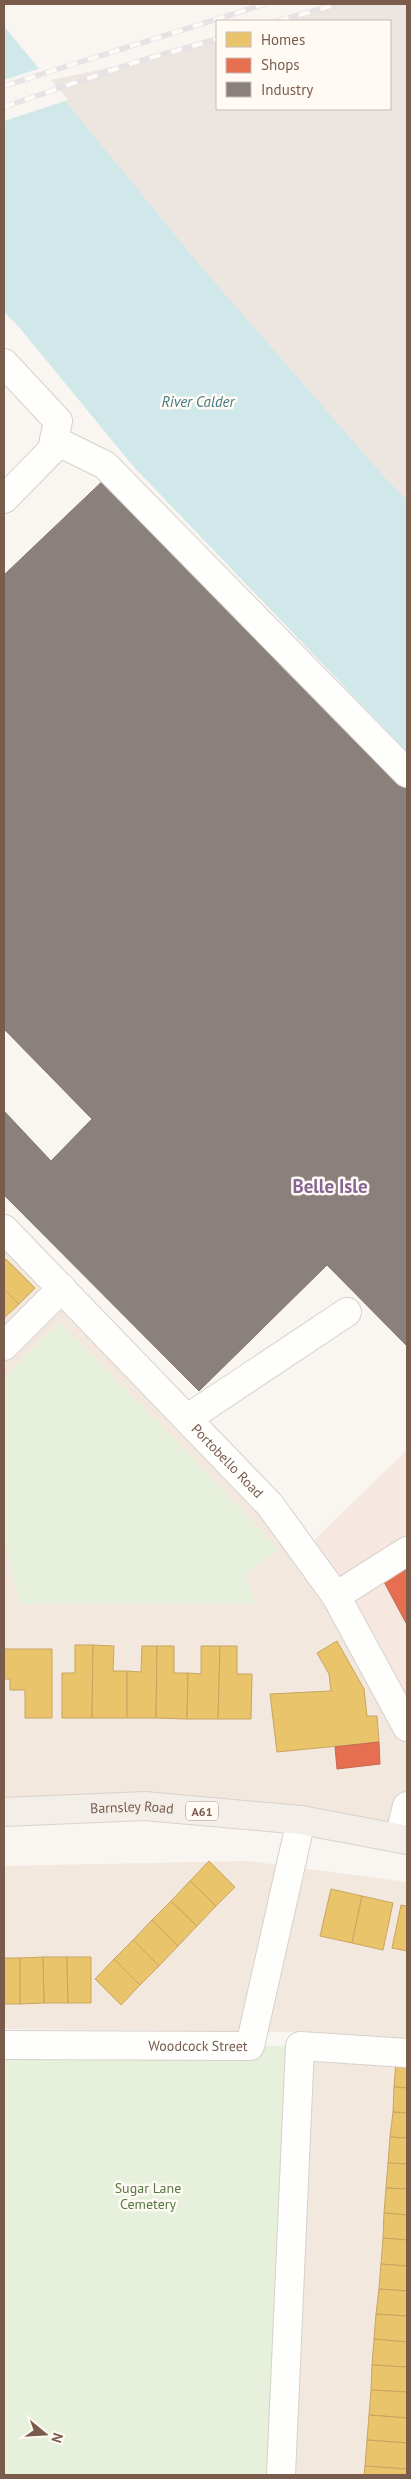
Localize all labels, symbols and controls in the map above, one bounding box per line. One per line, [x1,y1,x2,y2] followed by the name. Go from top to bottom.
[216,20,391,110] legend
[261,30,305,49] text: Homes
[261,55,300,74] text: Shops
[261,80,313,99] text: Industry
[162,392,236,411] water label: River Calder
[292,1174,368,1198] district label: Belle Isle
[188,1420,267,1502] street label: Portobello Road
[90,1797,174,1818] street label: Barnsley Road
[186,1802,218,1820] road number: A61
[148,2037,248,2055] street label: Woodcock Street
[115,2179,181,2213] park label: Sugar Lane Cemetery
[20,2409,70,2459] north arrow
[47,2431,67,2445] text: N

